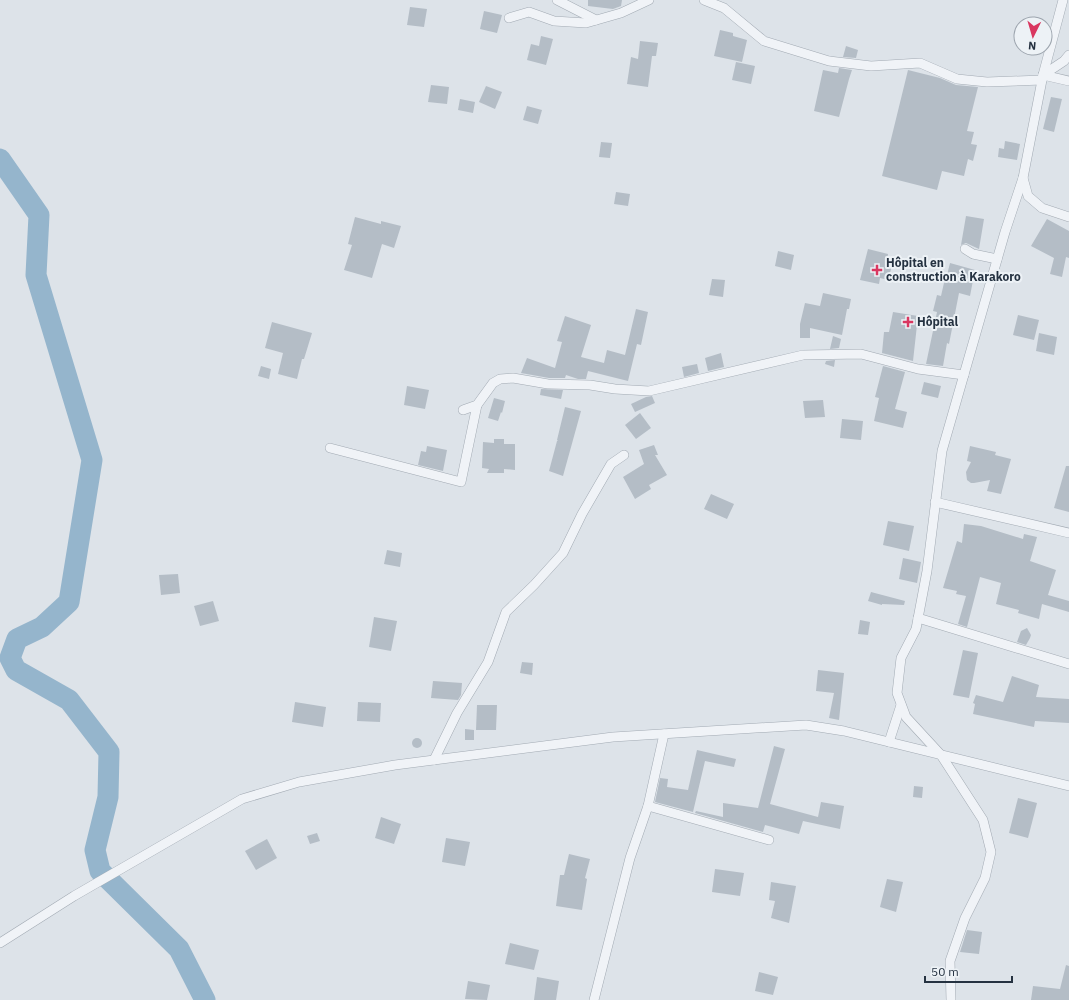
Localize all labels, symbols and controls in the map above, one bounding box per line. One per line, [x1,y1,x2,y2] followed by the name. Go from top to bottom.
[1013,16,1053,56] north arrow
[1028,39,1037,53] text: N
[886,255,1021,284] place label: Hôpital en construction à Karakoro
[871,264,883,276] marker: Hôpital en construction à Karakoro
[917,314,959,329] place label: Hôpital
[902,316,914,328] marker: Hôpital
[925,958,1012,984] scale bar
[931,964,959,979] text: 50 m

